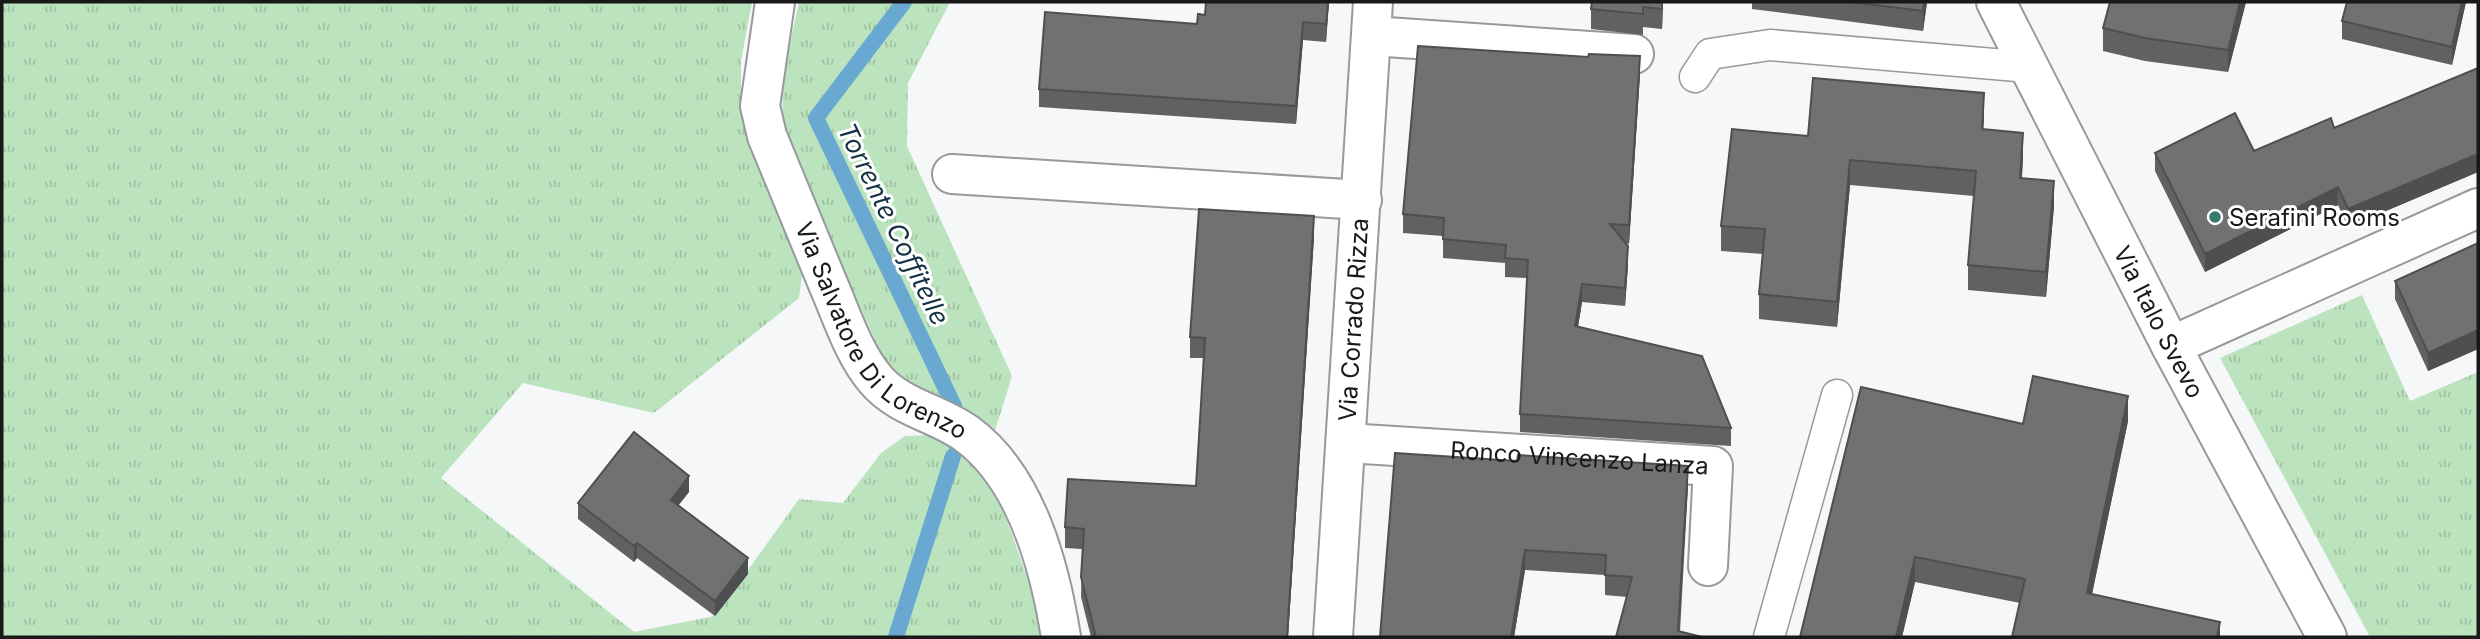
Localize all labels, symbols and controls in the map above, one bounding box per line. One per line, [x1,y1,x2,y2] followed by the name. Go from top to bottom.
[832,118,956,330] water label: Torrente Coffitelle
[2229,203,2400,232] place label: Serafini Rooms
[2207,209,2223,225] marker: Serafini Rooms
[1332,217,1374,422] street label: Via Corrado Rizza
[790,218,973,445] street label: Via Salvatore Di Lorenzo
[2108,241,2211,403] street label: Via Italo Svevo
[1449,435,1710,480] street label: Ronco Vincenzo Lanza

